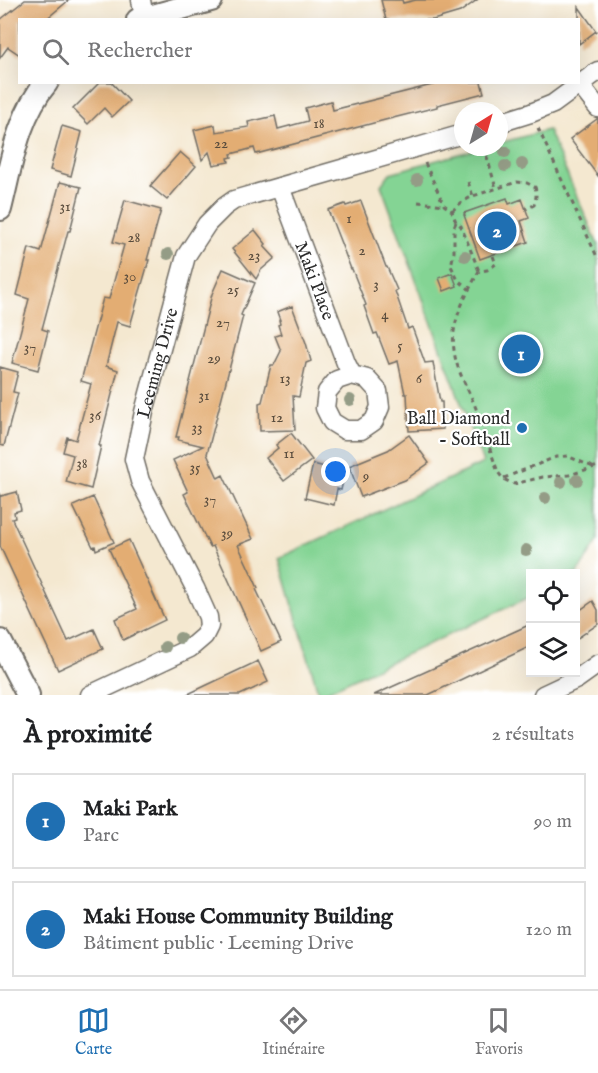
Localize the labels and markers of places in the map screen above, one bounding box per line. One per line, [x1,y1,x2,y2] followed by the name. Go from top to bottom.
[478,208,516,254] pin: 2
[502,332,540,376] pin: 1
[407,408,510,452] place label: Ball Diamond - Softball
[515,421,529,435] marker: Ball Diamond - Softball

